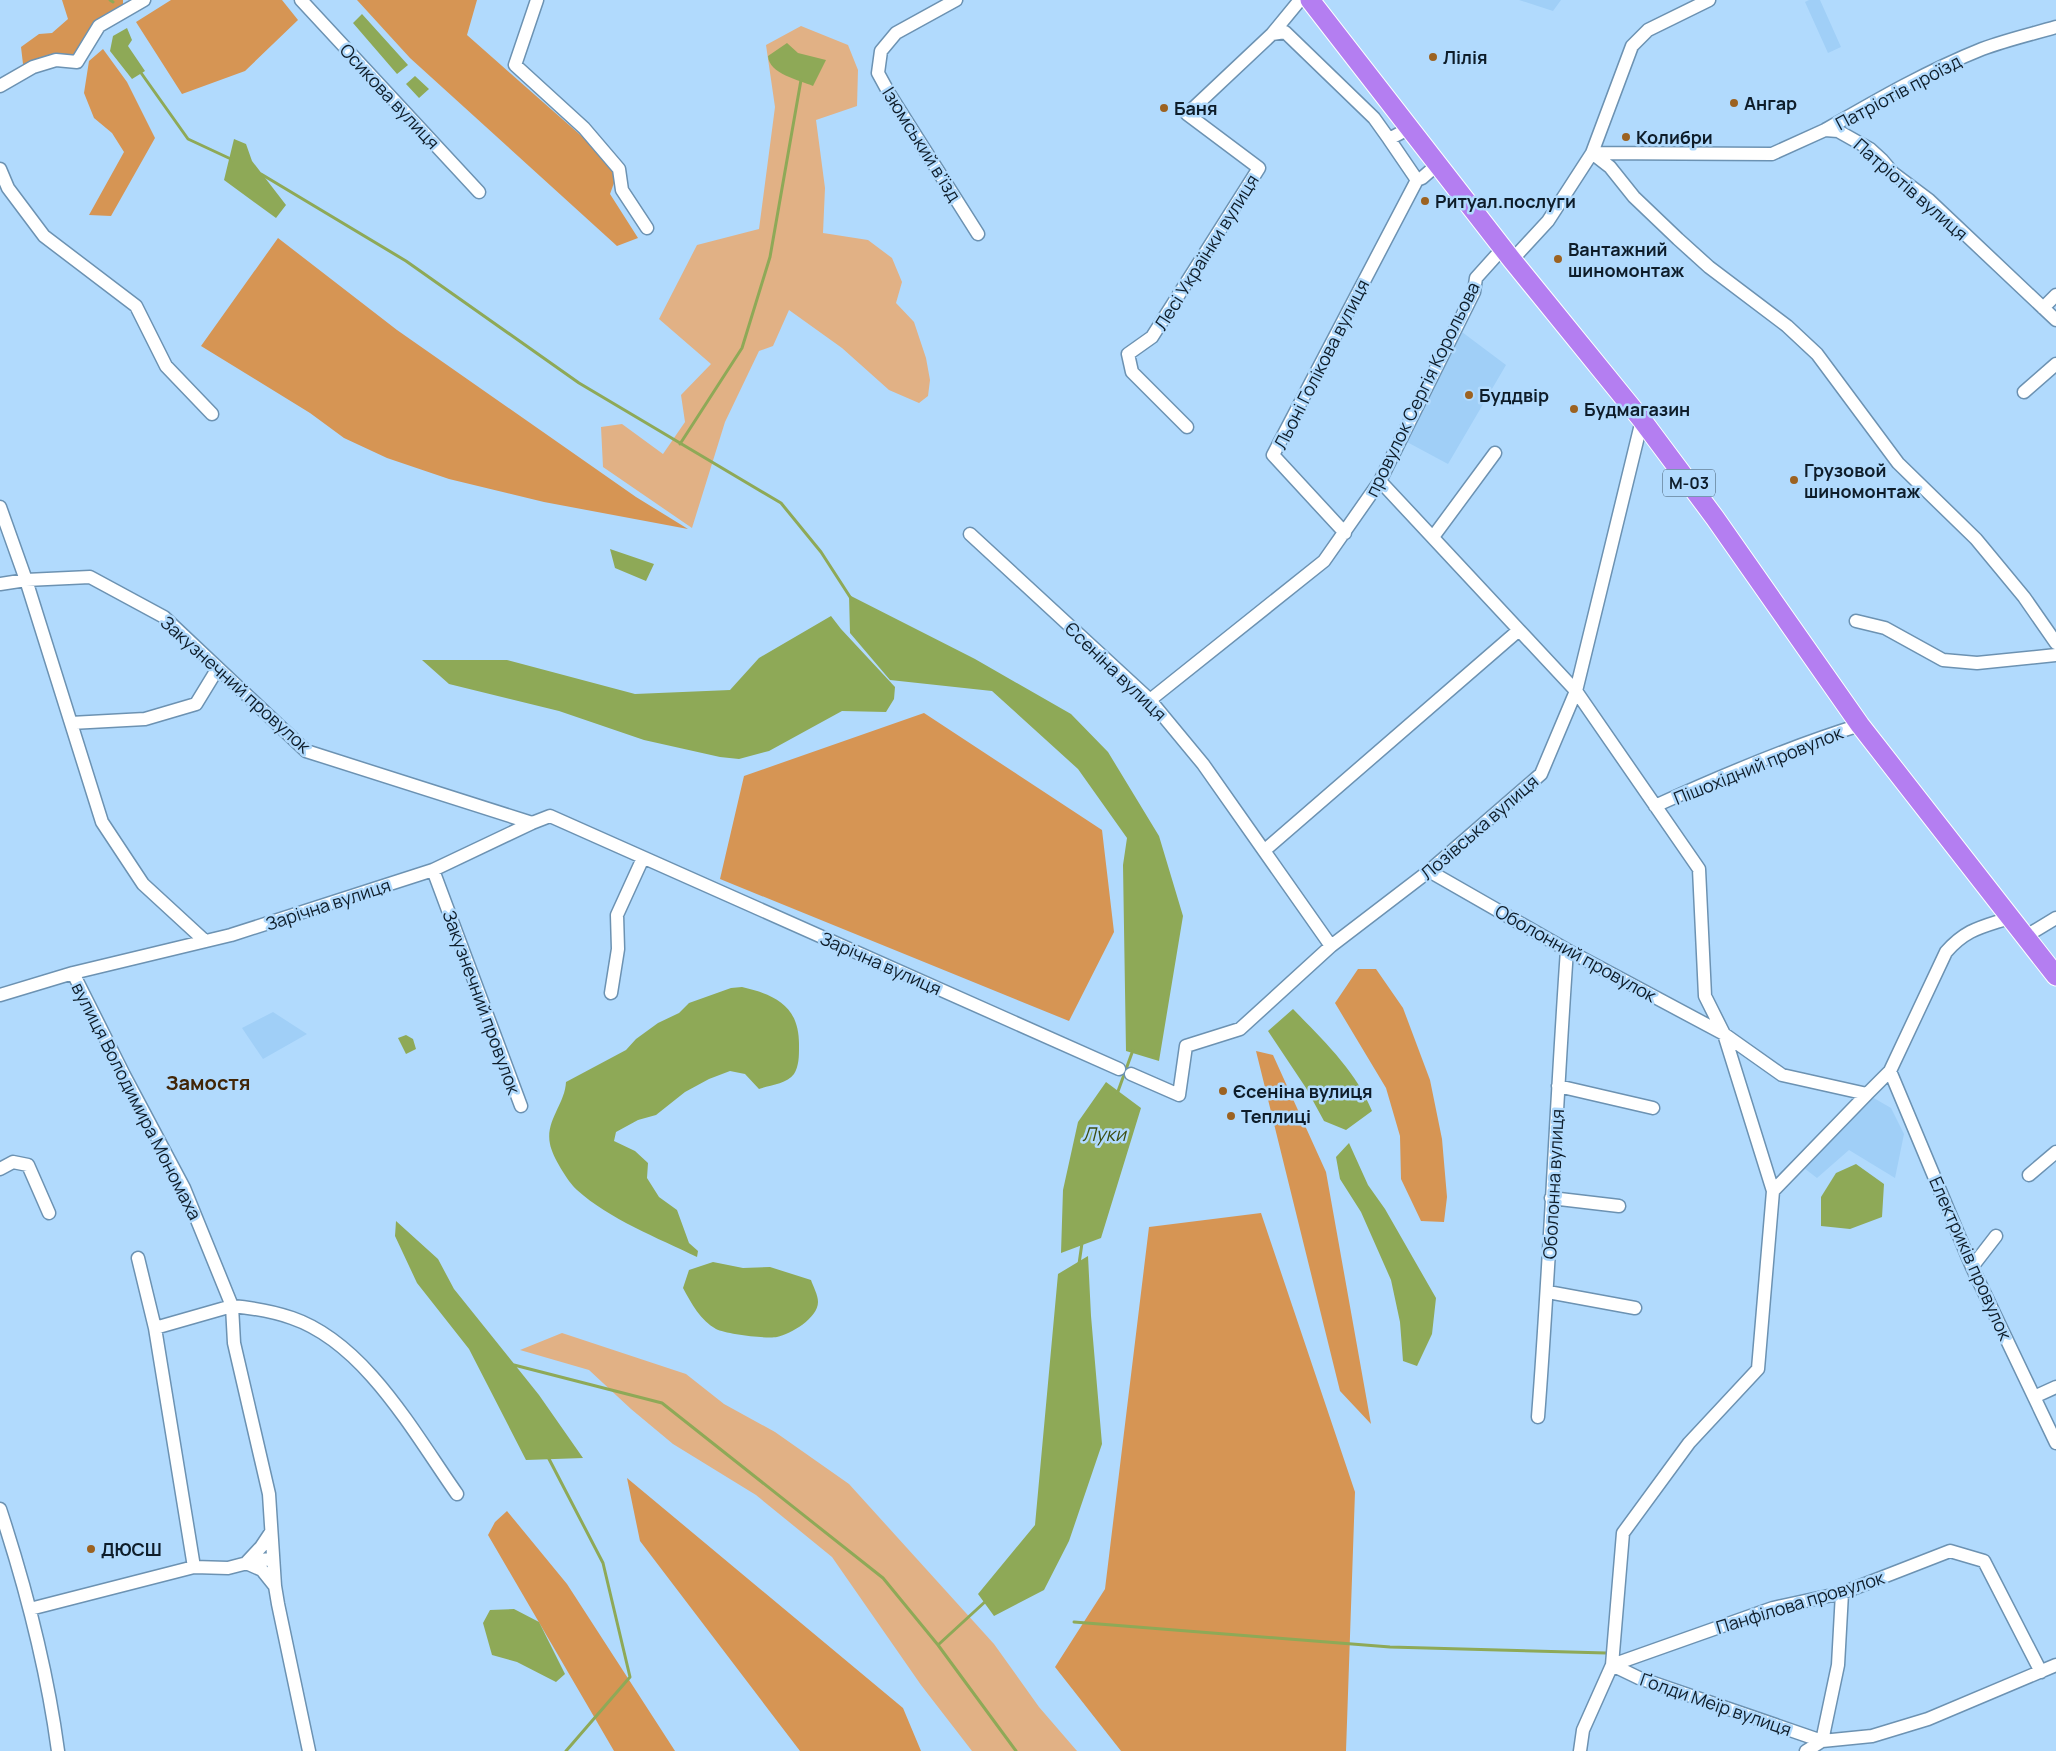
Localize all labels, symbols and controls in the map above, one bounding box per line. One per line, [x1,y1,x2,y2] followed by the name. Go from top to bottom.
[335,38,445,154] street label: Осикова вулиця
[1443,45,1488,69] place label: Лілія
[1831,49,1965,135] street label: Патріотів проїзд
[1427,51,1439,63] marker: Лілія
[877,82,967,206] street label: Ізюмський в’їзд
[1744,91,1797,115] place label: Ангар
[1174,96,1218,120] place label: Баня
[1728,97,1740,109] marker: Ангар
[1158,102,1170,114] marker: Баня
[1636,125,1713,149] place label: Колибри
[1620,131,1632,143] marker: Колибри
[1849,133,1973,245] street label: Патріотів вулиця
[1148,170,1264,334] street label: Лесі Українки вулиця
[1435,189,1576,213] place label: Ритуал.послуги
[1419,195,1431,207] marker: Ритуал.послуги
[1568,237,1685,282] place label: Вантажний шиномонтаж
[1552,253,1564,265] marker: Вантажний шиномонтаж
[1268,275,1374,453] street label: Льоні Голікова вулиця
[1359,278,1485,500] street label: провулок Сергія Корольова
[1479,383,1549,407] place label: Буддвір
[1463,389,1475,401] marker: Буддвір
[1584,397,1690,421] place label: Будмагазин
[1568,403,1580,415] marker: Будмагазин
[1804,458,1921,503] place label: Грузовой шиномонтаж
[1663,469,1715,496] road number: М-03
[1788,474,1800,486] marker: Грузовой шиномонтаж
[156,610,317,759] street label: Закузнечний провулок
[1060,616,1172,726] street label: Єсеніна вулиця
[1670,720,1847,810] street label: Пішохідний провулок
[1415,769,1543,885] street label: Лозівська вулиця
[262,872,394,936] street label: Зарічна вулиця
[1491,899,1662,1008] street label: Оболонний провулок
[438,907,527,1098] street label: Закузнечний провулок
[817,926,945,1000] street label: Зарічна вулиця
[67,978,207,1224] street label: вулиця Володимира Мономаха
[166,1069,250,1096] district label: Замостя
[1233,1079,1373,1103] place label: Єсеніна вулиця
[1217,1085,1229,1097] marker: Єсеніна вулиця
[1241,1104,1311,1128] place label: Теплиці
[1537,1108,1569,1260] street label: Оболонна вулиця
[1225,1110,1237,1122] marker: Теплиці
[1082,1121,1128,1147] water label: Луки
[1924,1172,2018,1345] street label: Електриків провулок
[101,1537,162,1561] place label: ДЮСШ
[85,1543,97,1555] marker: ДЮСШ
[1713,1565,1888,1639] street label: Панфілова провулок
[1637,1667,1795,1741] street label: Ґолди Меїр вулиця

